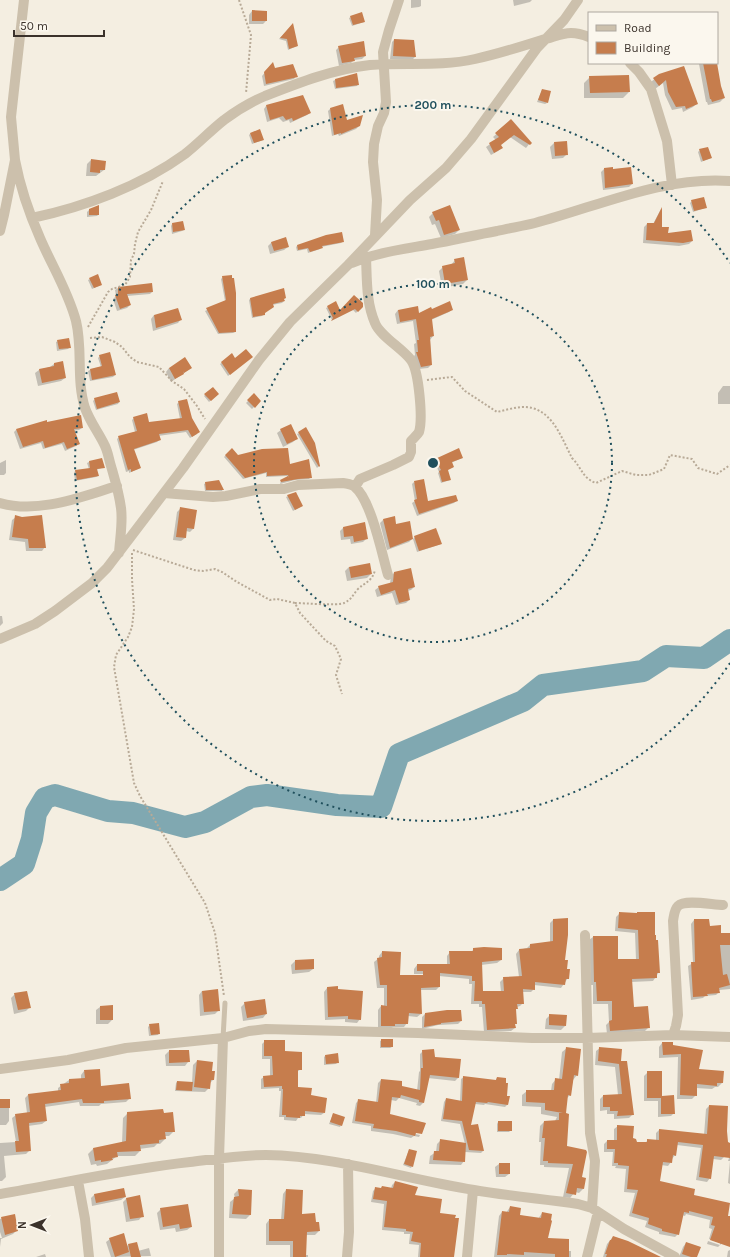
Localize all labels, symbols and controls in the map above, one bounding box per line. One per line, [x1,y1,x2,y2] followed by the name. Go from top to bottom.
[14,12,104,38] scale bar
[588,12,718,64] legend
[20,19,48,33] text: 50 m
[624,21,652,35] text: Road
[624,41,671,55] text: Building
[415,98,451,112] text: 200 m
[416,277,450,291] text: 100 m
[426,456,440,470] centre of rings
[12,1205,52,1245] north arrow
[16,1221,29,1229] text: N

